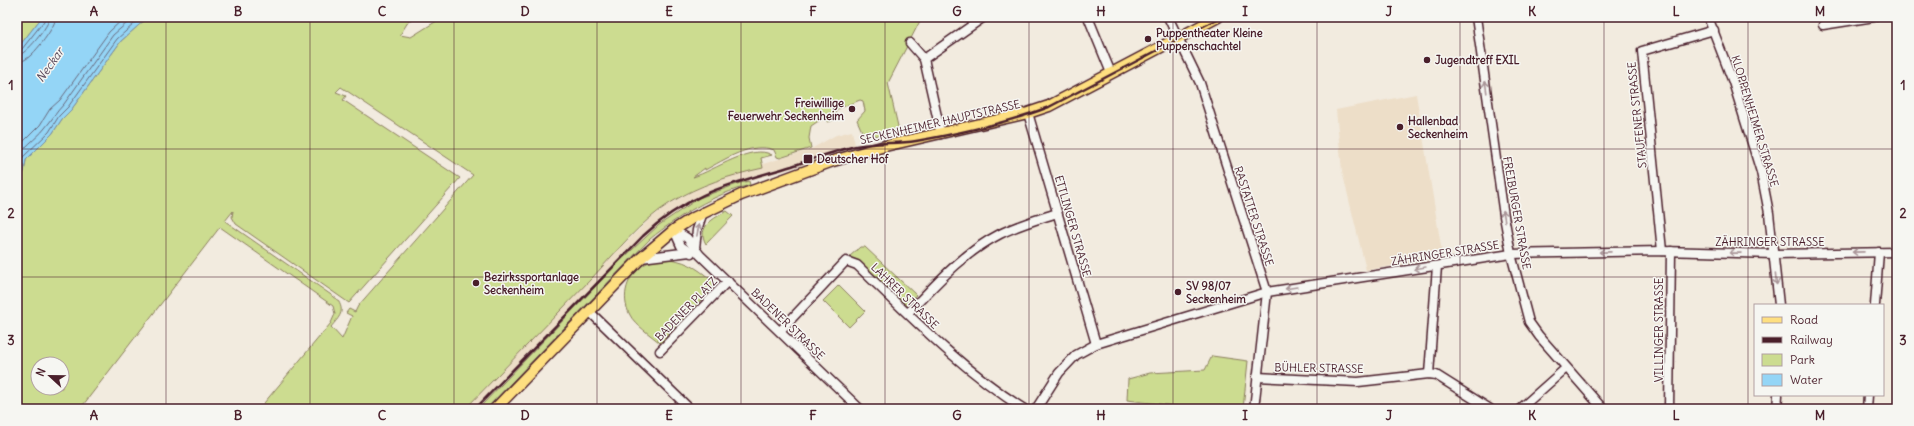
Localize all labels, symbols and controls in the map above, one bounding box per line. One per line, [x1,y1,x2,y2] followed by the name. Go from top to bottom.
[90,3,99,20] text: A
[234,3,243,20] text: B
[378,3,387,20] text: C
[520,3,530,20] text: D
[665,3,673,20] text: E
[809,3,817,20] text: F
[952,3,962,20] text: G
[1096,3,1106,20] text: H
[1242,3,1248,20] text: I
[1386,3,1393,20] text: J
[1528,3,1537,20] text: K
[1672,3,1680,20] text: L
[1815,3,1825,20] text: M
[1156,26,1263,54] place label: Puppentheater Kleine Puppenschachtel
[1143,34,1153,44] marker: Puppentheater Kleine Puppenschachtel
[32,43,68,85] water label: Neckar
[1435,53,1520,68] place label: Jugendtreff EXIL
[1728,53,1782,189] street label: KLOPPENHEIMER STRASSE
[1422,55,1432,65] marker: Jugendtreff EXIL
[1624,61,1650,169] street label: STAUFENER STRASSE
[8,77,14,94] text: 1
[1900,77,1906,94] text: 1
[1482,81,1490,94] one-way arrow
[728,96,844,123] place label: Freiwillige Feuerwehr Seckenheim
[858,97,1022,147] street label: SECKENHEIMER HAUPTSTRASSE
[847,104,857,114] marker: Freiwillige Feuerwehr Seckenheim
[1408,114,1468,141] place label: Hallenbad Seckenheim
[1395,122,1405,132] marker: Hallenbad Seckenheim
[817,152,889,166] place label: Deutscher Hof
[802,153,814,165] marker: Deutscher Hof
[1500,155,1534,271] street label: FREIBURGER STRASSE
[1231,164,1277,268] street label: RASTATTER STRASSE
[1052,174,1094,278] street label: ETTLINGER STRASSE
[7,205,15,222] text: 2
[1899,205,1907,222] text: 2
[1500,210,1508,223] one-way arrow
[694,224,702,237] one-way arrow
[1715,234,1825,249] street label: ZÄHRINGER STRASSE
[1390,237,1500,268] street label: ZÄHRINGER STRASSE
[1599,248,1612,256] one-way arrow
[1729,249,1742,257] one-way arrow
[1852,249,1865,256] one-way arrow
[868,260,942,332] street label: LAHRER STRASSE
[1414,264,1427,272] one-way arrow
[484,270,579,297] place label: Bezirkssportanlage Seckenheim
[1773,272,1780,285] one-way arrow
[652,274,720,344] street label: BADENER PLATZ
[471,278,481,288] marker: Bezirkssportanlage Seckenheim
[1652,278,1666,382] street label: VILLINGER STRASSE
[1186,279,1246,306] place label: SV 98/07 Seckenheim
[1285,284,1298,292] one-way arrow
[748,285,828,363] street label: BADENER STRASSE
[1173,287,1183,297] marker: SV 98/07 Seckenheim
[1754,304,1884,396] legend
[1790,312,1818,327] text: Road
[7,332,15,349] text: 3
[1790,332,1833,347] text: Railway
[1899,332,1907,349] text: 3
[1790,352,1815,367] text: Park
[30,356,70,396] north arrow
[1274,359,1364,376] street label: BÜHLER STRASSE
[33,366,49,378] text: N
[1790,372,1823,387] text: Water
[90,407,99,424] text: A
[234,407,243,424] text: B
[378,407,387,424] text: C
[520,407,530,424] text: D
[665,407,673,424] text: E
[809,407,817,424] text: F
[952,407,962,424] text: G
[1096,407,1106,424] text: H
[1242,407,1248,424] text: I
[1386,407,1393,424] text: J
[1528,407,1537,424] text: K
[1672,407,1680,424] text: L
[1815,407,1825,424] text: M

